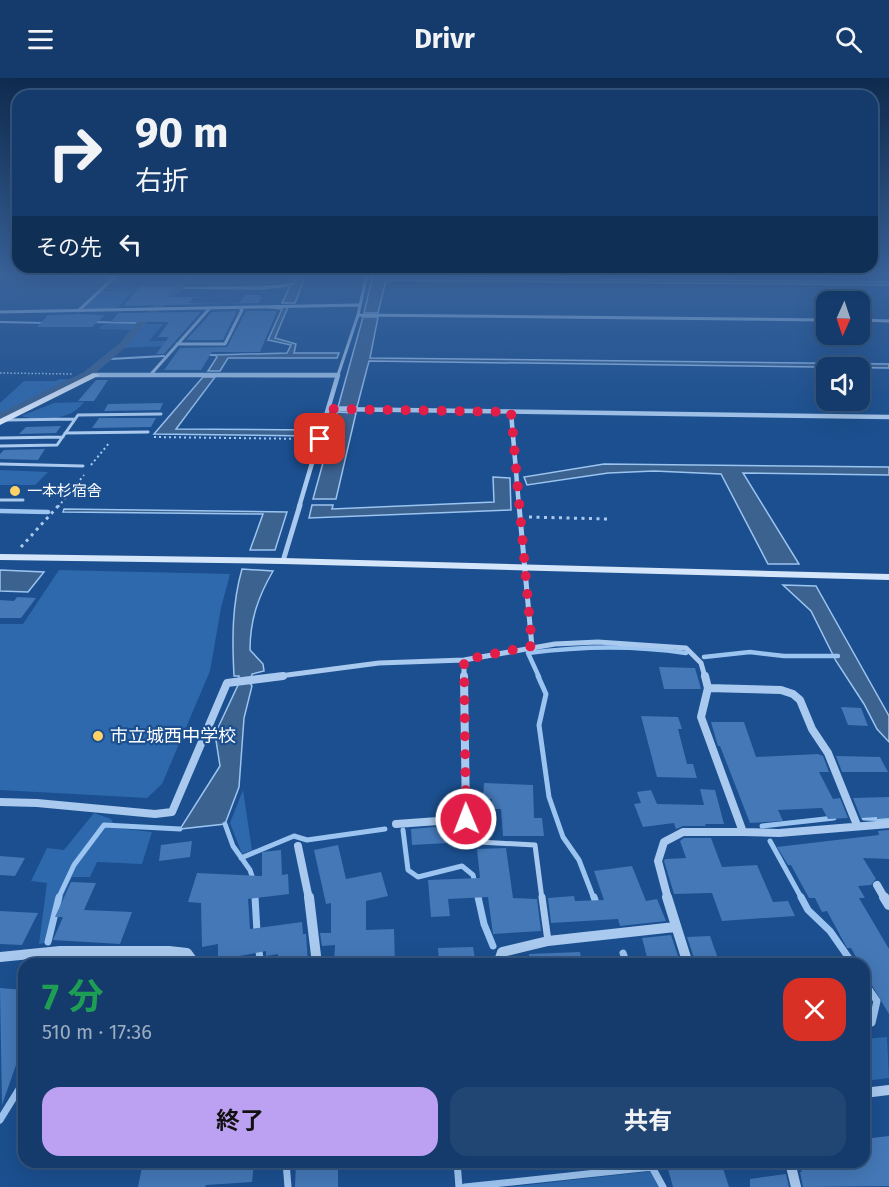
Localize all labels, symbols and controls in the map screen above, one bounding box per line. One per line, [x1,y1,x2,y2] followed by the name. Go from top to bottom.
[24,23,57,56] icon: menu
[414,23,475,55] text: Drivr
[832,23,865,56] icon: search
[135,108,229,158] text: 90 m
[36,114,114,192] icon: right
[135,165,189,197] text: 右折
[114,228,147,261] icon: left
[36,234,102,261] text: その先
[816,291,870,345] north arrow
[816,291,870,411] map controls
[816,357,870,411] button: sound
[294,413,345,464] pin
[303,422,336,455] icon: arrive
[27,482,102,500] place label: 一本杉宿舎
[8,484,22,498] marker: 一本杉宿舎
[110,725,236,747] place label: 市立城西中学校
[91,729,105,743] marker: 市立城西中学校
[434,787,498,851] position arrow
[42,975,103,1019] text: 7 分
[783,978,846,1041] button: close
[42,1020,152,1044] text: 510 m · 17:36
[42,1087,438,1156] button: 終了
[450,1087,846,1156] button: 共有

